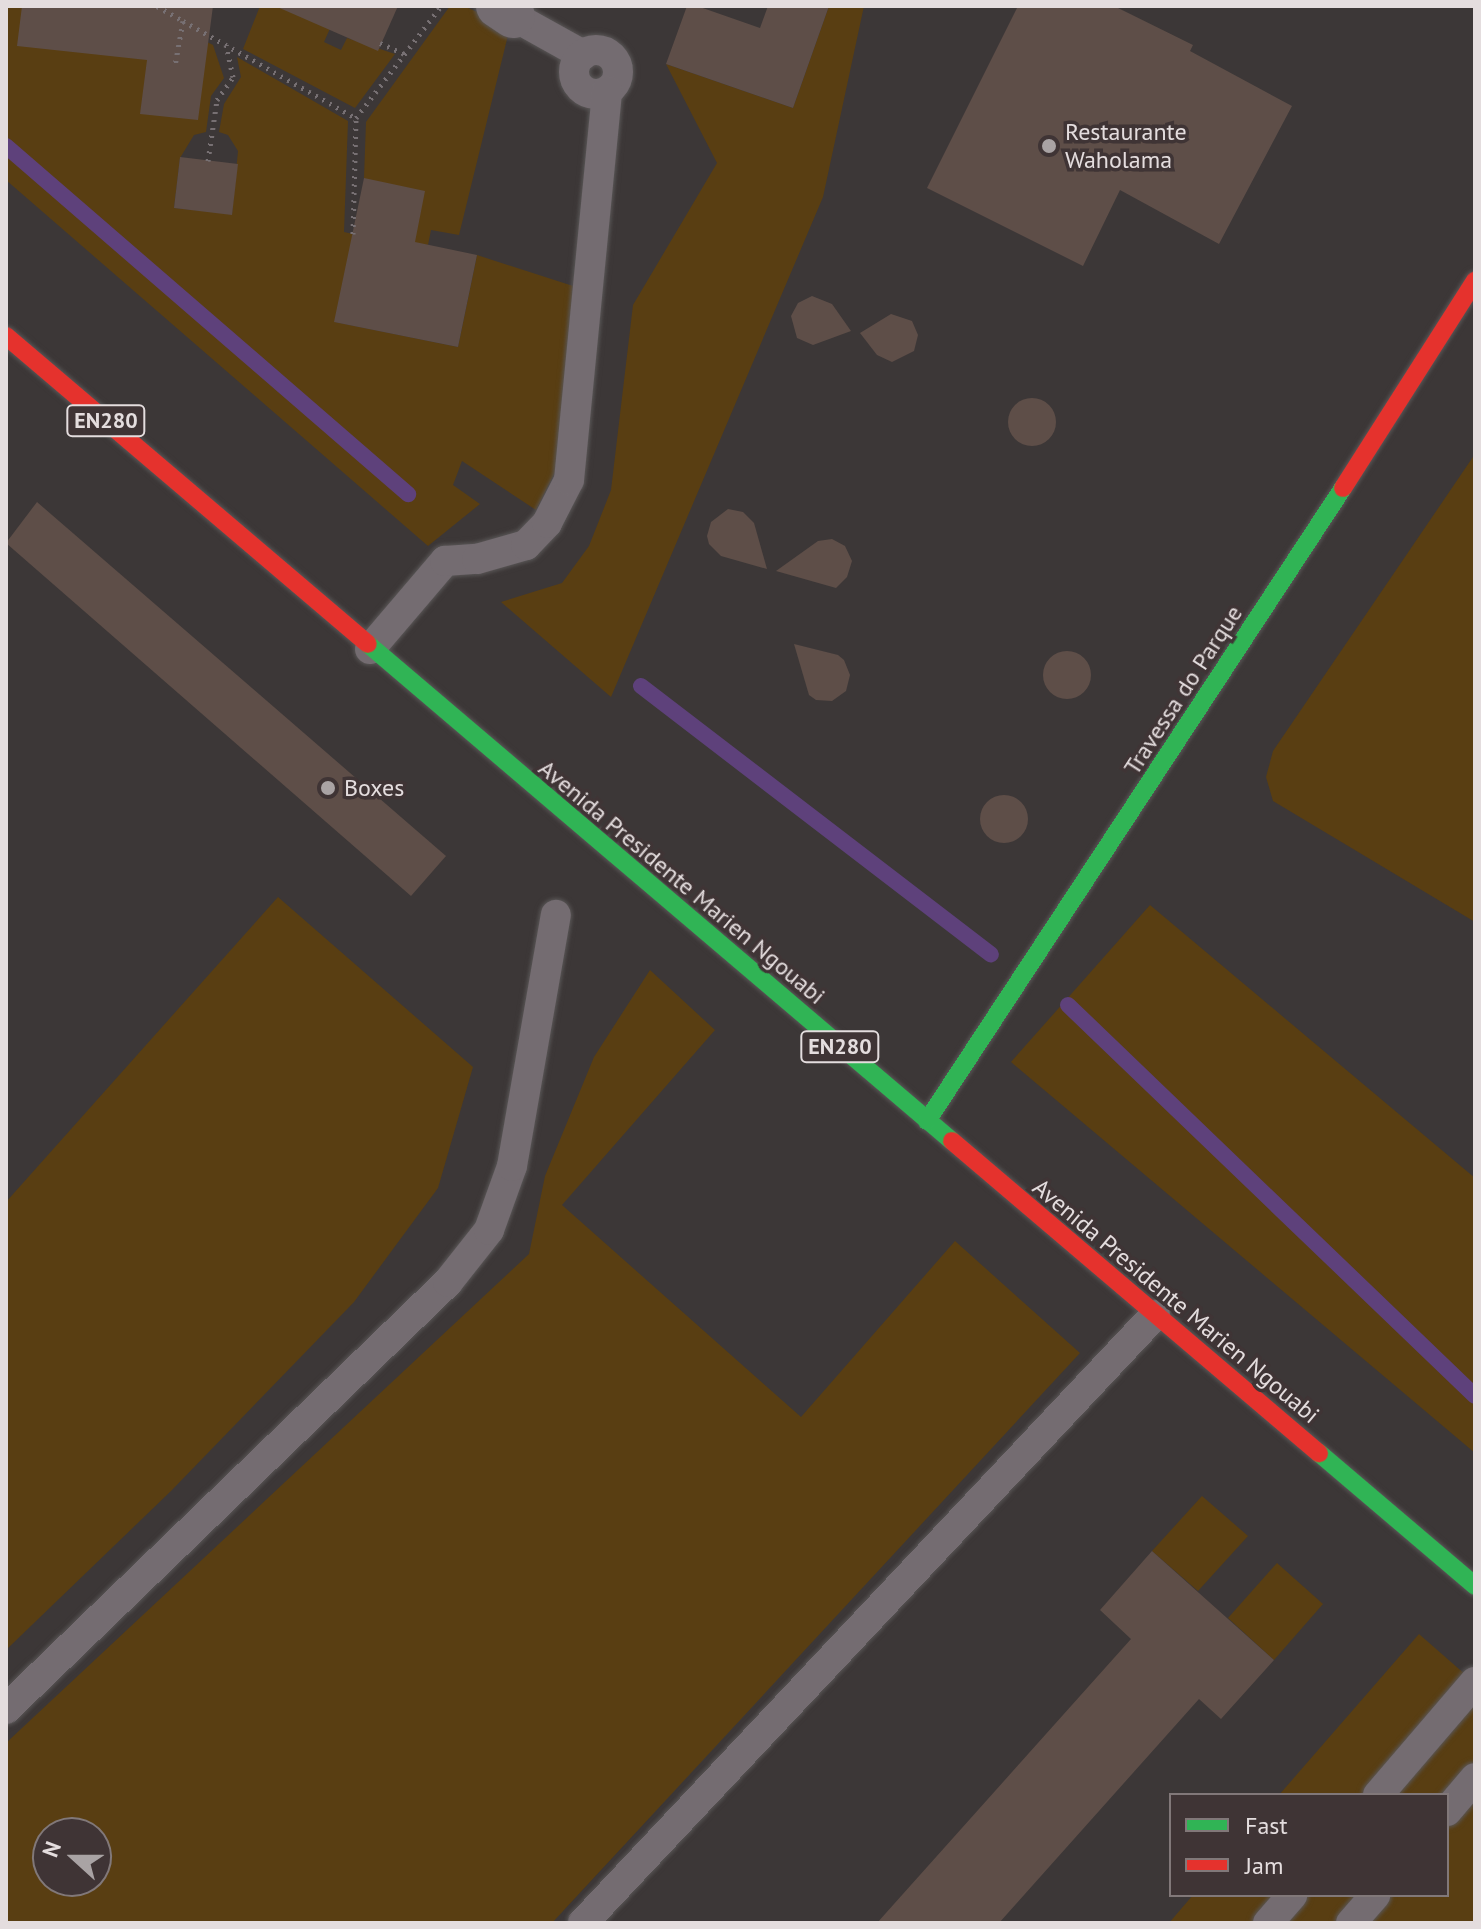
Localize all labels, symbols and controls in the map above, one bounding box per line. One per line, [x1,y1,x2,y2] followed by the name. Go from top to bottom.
[1065,118,1187,174] place label: Restaurante Waholama
[1040,137,1058,155] marker: Restaurante Waholama
[66,403,146,439] road number: EN280
[1118,600,1248,780] street label: Travessa do Parque
[533,754,831,1010] street label: Avenida Presidente Marien Ngouabi
[344,774,404,802] place label: Boxes
[319,779,337,797] marker: Boxes
[800,1029,880,1065] road number: EN280
[1027,1173,1325,1429] street label: Avenida Presidente Marien Ngouabi
[1169,1793,1449,1897] legend
[1245,1810,1288,1841] text: Fast
[32,1817,112,1897] north arrow
[36,1837,67,1861] text: N
[1245,1850,1283,1881] text: Jam

